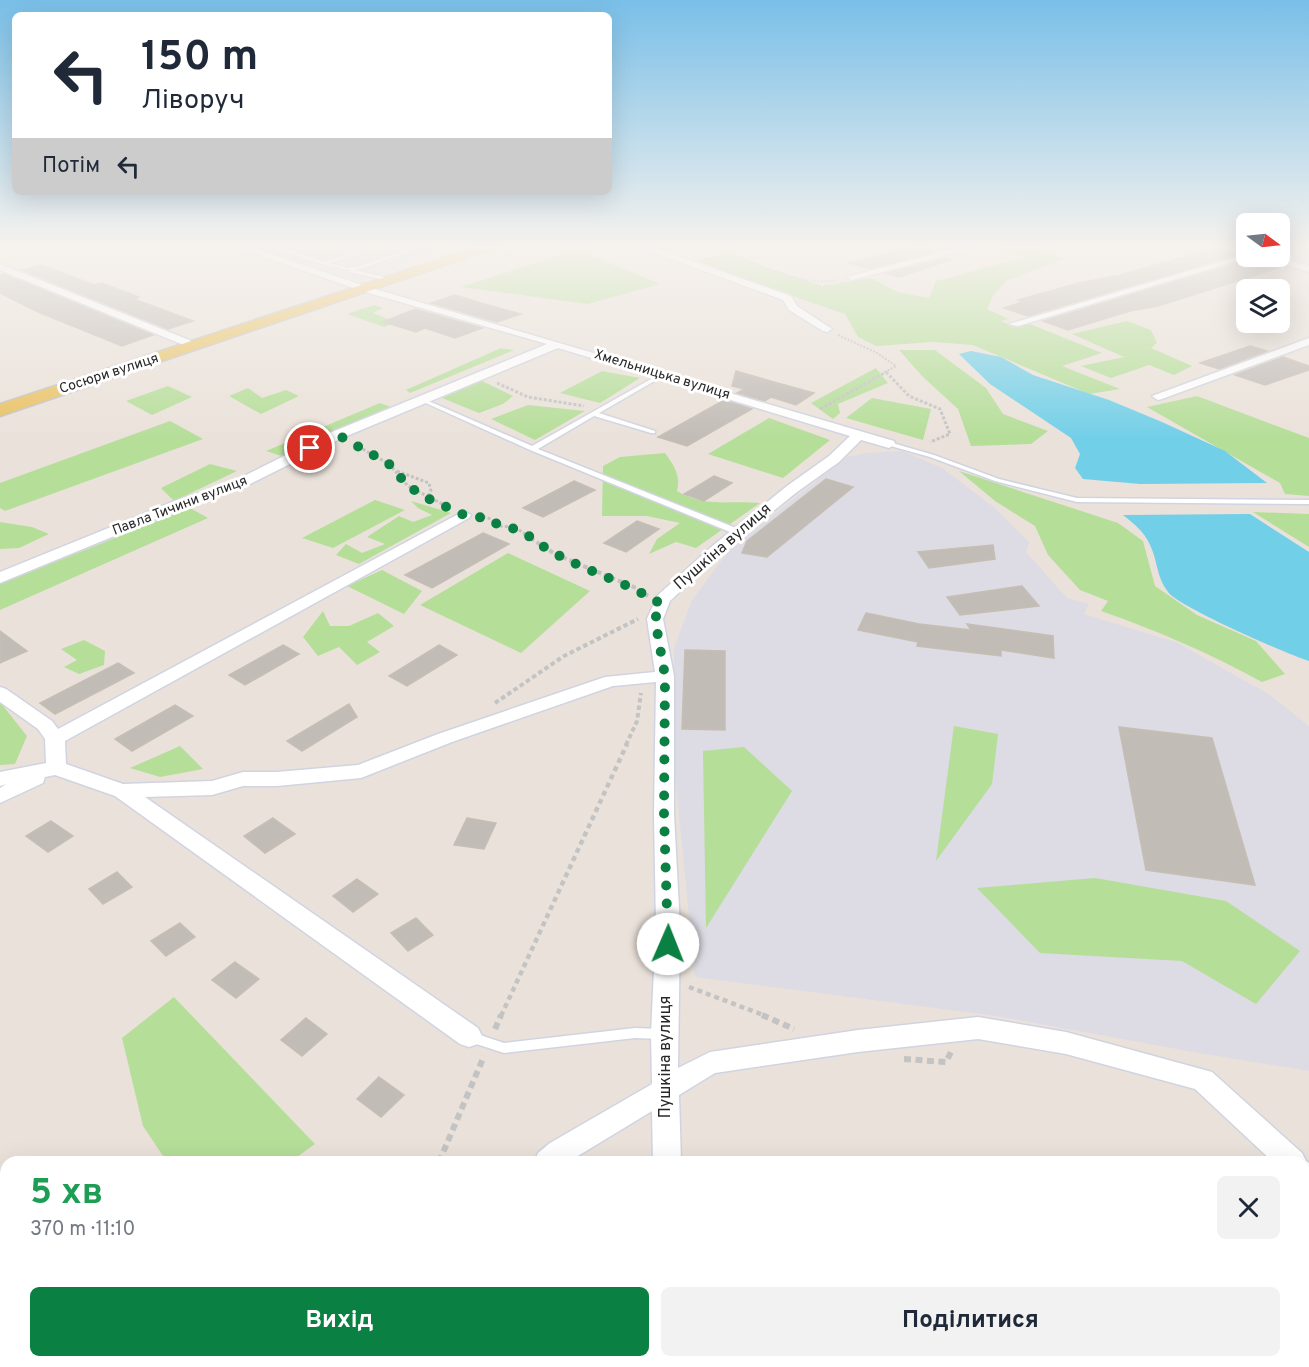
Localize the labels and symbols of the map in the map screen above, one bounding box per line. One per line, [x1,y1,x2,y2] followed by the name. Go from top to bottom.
[1236,213,1290,267] north arrow
[592,346,732,404] street label: Хмельницька вулиця
[57,350,161,398] street label: Сосюри вулиця
[284,422,335,473] pin
[110,472,250,540] street label: Павла Тичини вулиця
[670,499,776,595] street label: Пушкіна вулиця
[636,912,700,976] position arrow
[656,996,676,1118] street label: Пушкіна вулиця

